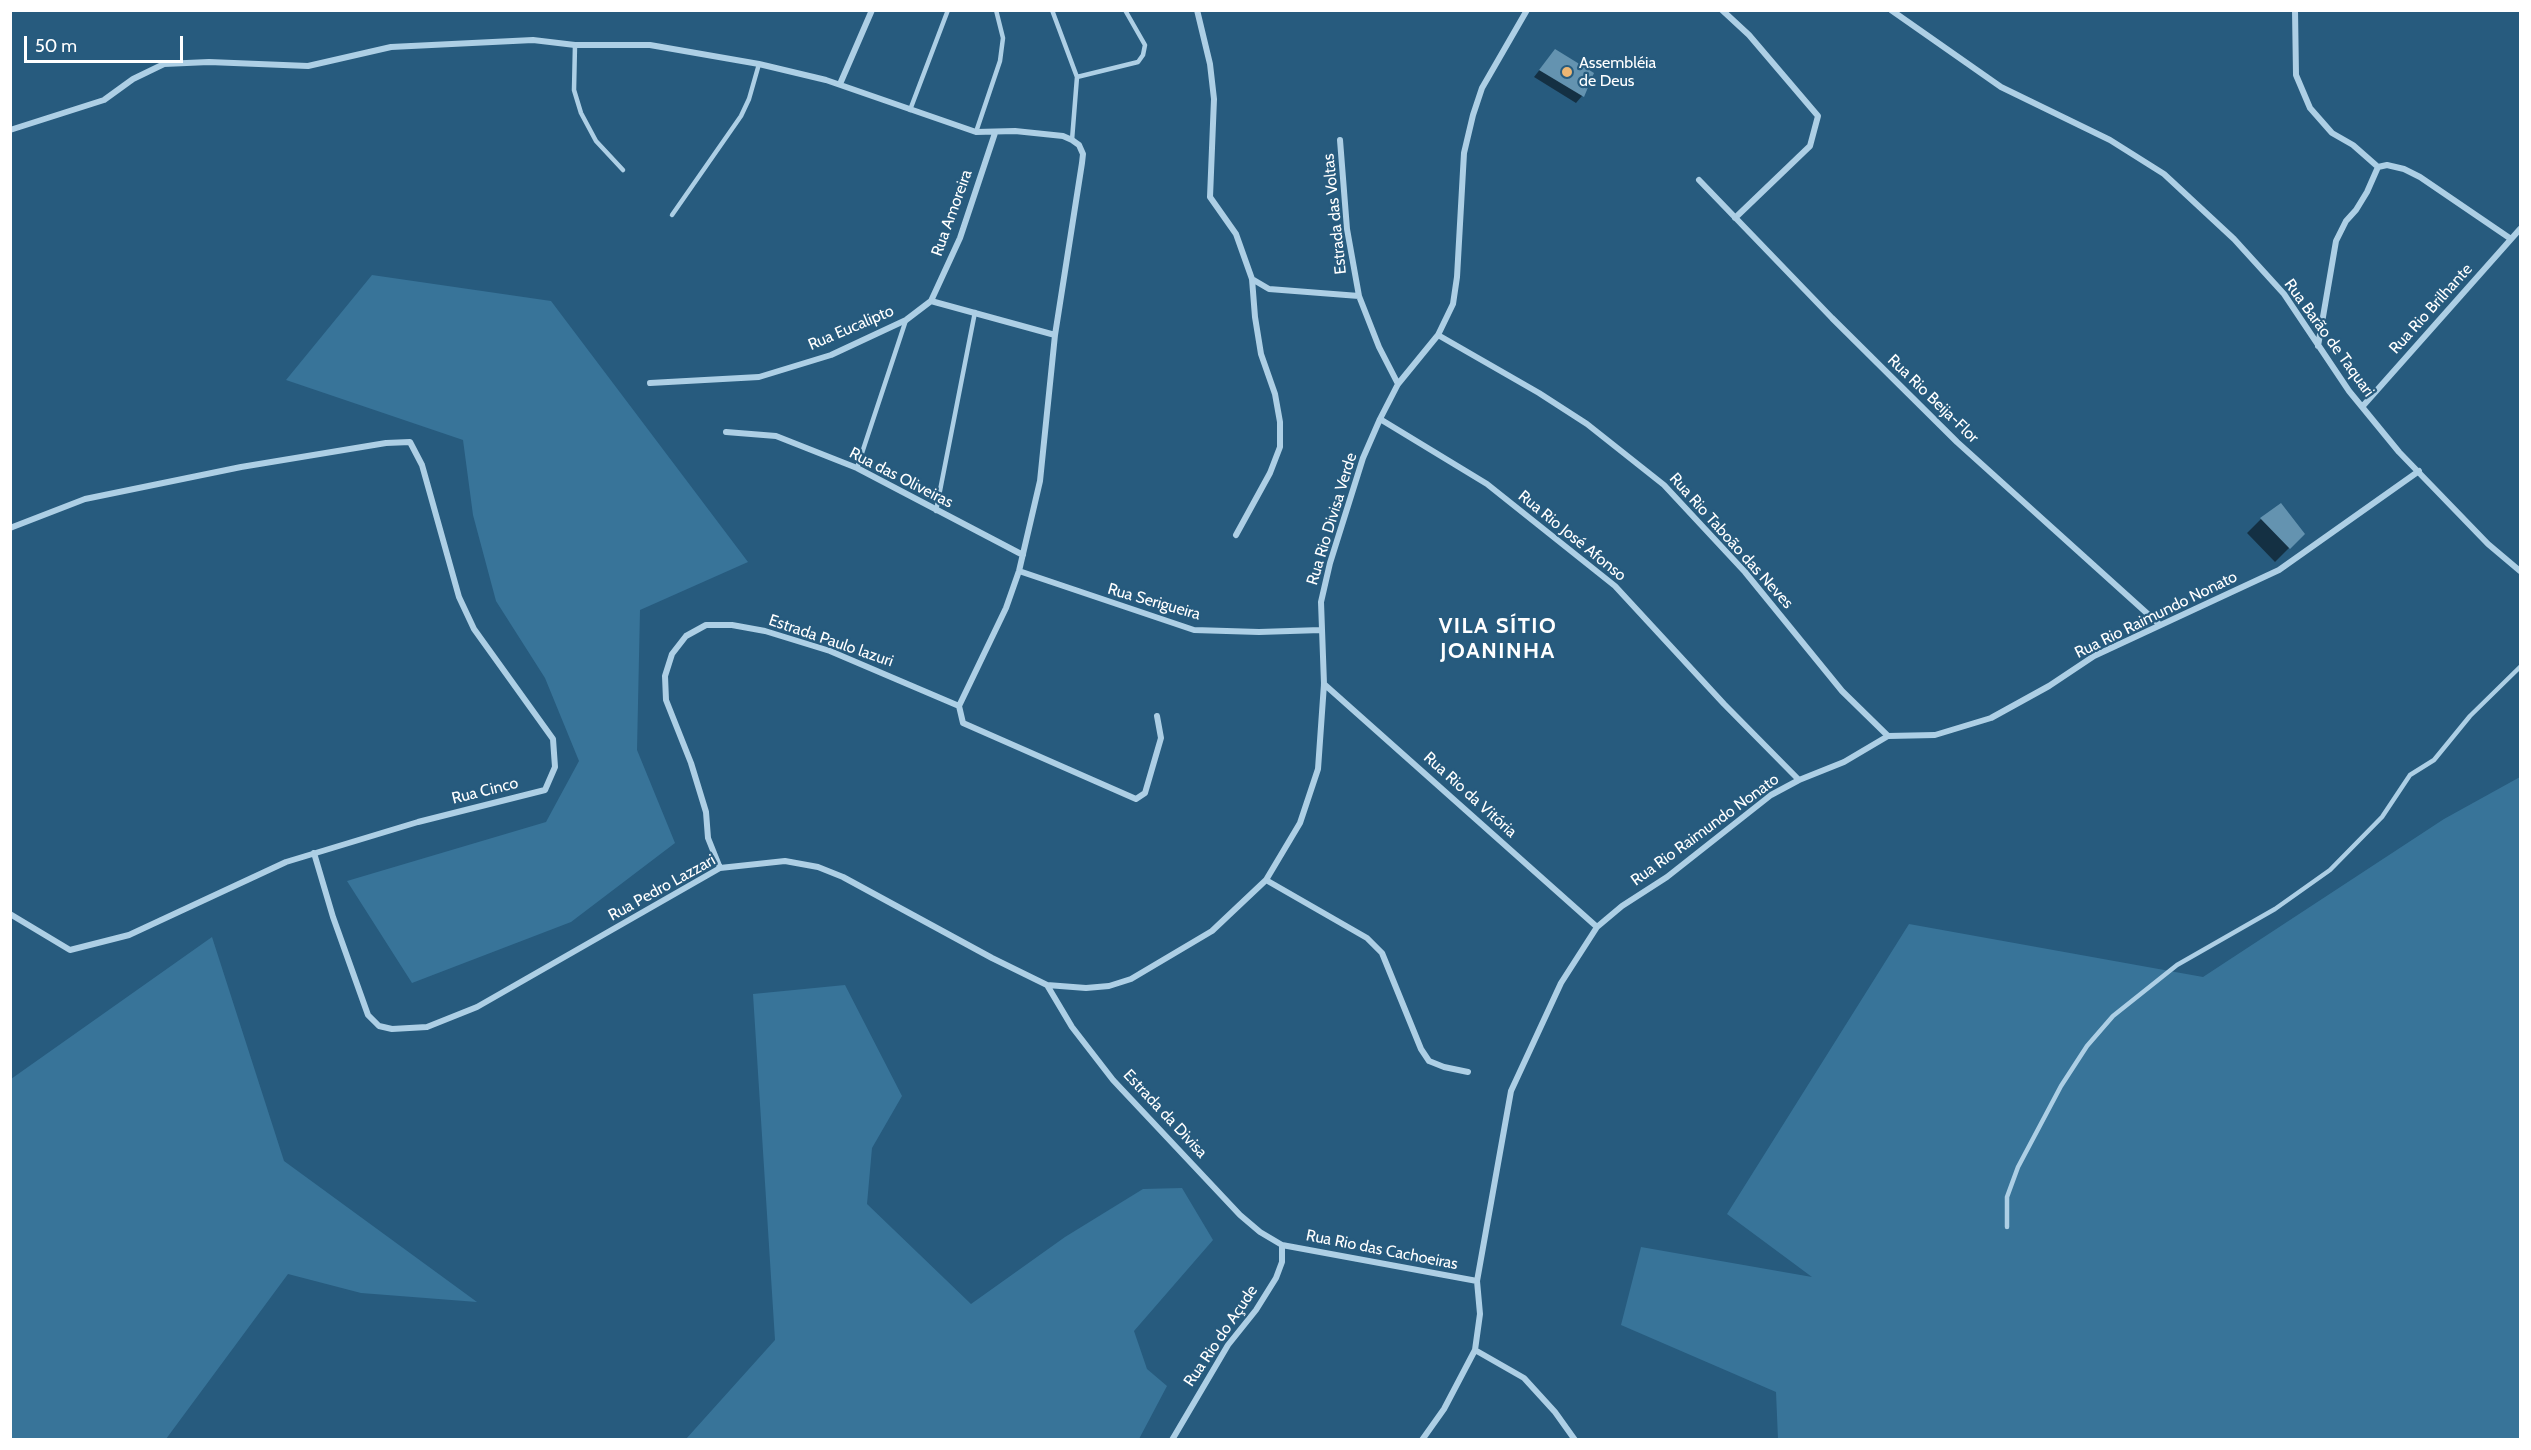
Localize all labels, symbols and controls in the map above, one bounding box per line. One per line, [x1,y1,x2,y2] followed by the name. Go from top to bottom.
[27,24,186,62] scale bar
[35,35,77,57] text: 50 m
[1579,53,1656,91] place label: Assembléia de Deus
[1560,65,1574,79] marker: Assembléia de Deus
[1319,153,1351,275] street label: Estrada das Voltas
[927,167,977,259] street label: Rua Amoreira
[2385,260,2477,358] street label: Rua Rio Brilhante
[2280,275,2378,401] street label: Rua Barão de Taquari
[805,301,897,355] street label: Rua Eucalipto
[1883,351,1983,447] street label: Rua Rio Beija-Flor
[846,444,956,512] street label: Rua das Oliveiras
[1303,450,1361,588] street label: Rua Rio Divisa Verde
[1665,469,1797,613] street label: Rua Rio Taboão das Neves
[1514,487,1630,585] street label: Rua Rio José Afonso
[2072,567,2240,663] street label: Rua Rio Raimundo Nonato
[1105,580,1203,624] street label: Rua Serigueira
[766,611,896,671] street label: Estrada Paulo lazuri
[1439,614,1557,666] district label: VILA SÍTIO JOANINHA
[1419,748,1521,842] street label: Rua Rio da Vitória
[1627,770,1783,890] street label: Rua Rio Raimundo Nonato
[450,773,520,809] street label: Rua Cinco
[605,851,719,925] street label: Rua Pedro Lazzari
[1119,1066,1211,1162] street label: Estrada da Divisa
[1304,1226,1460,1274] street label: Rua Rio das Cachoeiras
[1180,1282,1262,1390] street label: Rua Rio do Açude

